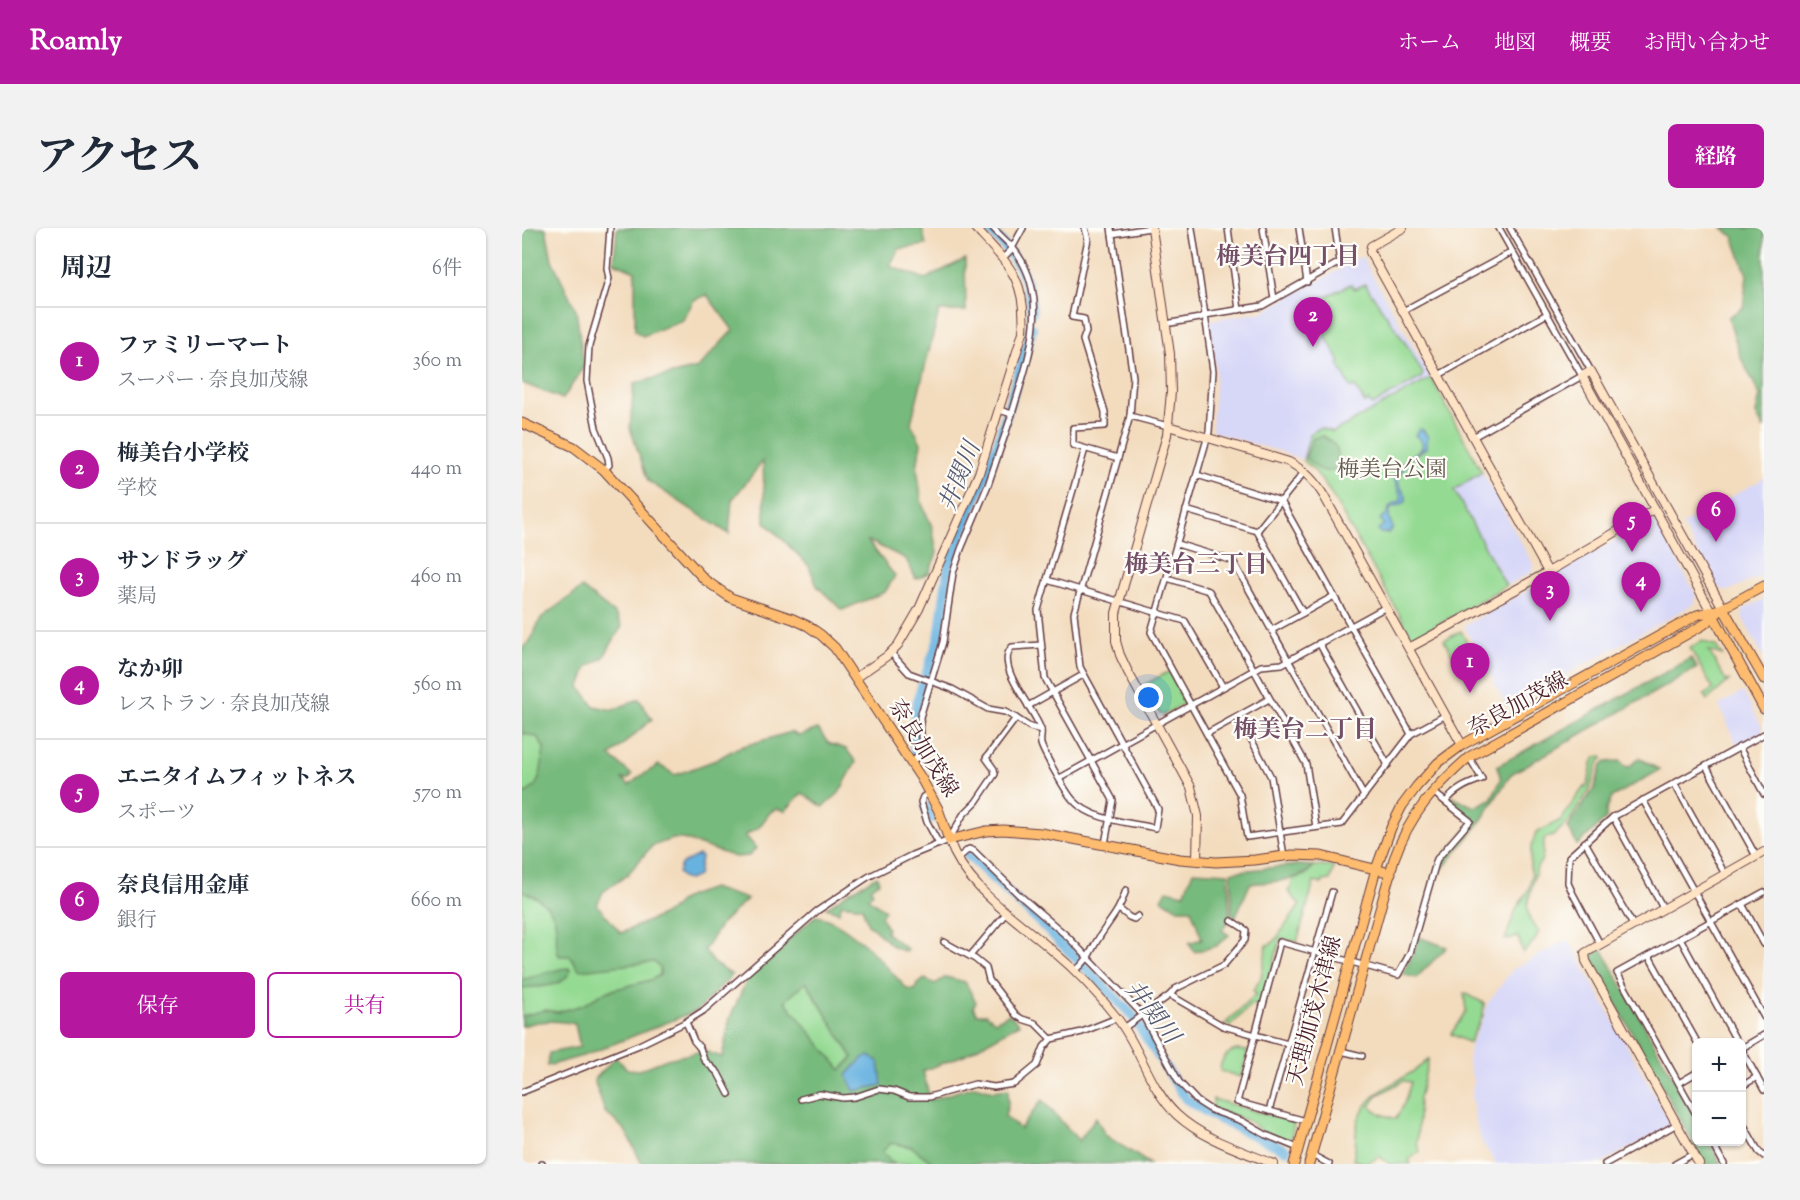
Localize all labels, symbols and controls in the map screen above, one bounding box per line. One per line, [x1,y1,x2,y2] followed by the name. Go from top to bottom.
[30,22,122,62] text: Roamly
[1398,29,1461,59] text: ホーム
[1494,29,1536,59] text: 地図
[1569,29,1611,59] text: 概要
[1644,29,1770,59] text: お問い合わせ
[1668,124,1764,188] button: 経路
[36,130,203,190] text: アクセス
[1216,241,1360,275] district label: 梅美台四丁目
[60,251,112,288] text: 周辺
[432,255,462,284] text: 6件
[1294,298,1332,347] pin: 2
[117,331,293,363] text: ファミリーマート
[76,347,83,376] text: 1
[413,347,462,376] text: 360 m
[117,367,309,396] text: スーパー · 奈良加茂線
[932,434,991,517] water label: 井関川
[117,439,249,471] text: 梅美台小学校
[75,455,84,484] text: 2
[411,455,462,484] text: 440 m
[1337,455,1447,487] park label: 梅美台公園
[117,475,157,504] text: 学校
[1696,492,1736,542] pin: 6
[1612,502,1652,552] pin: 5
[117,547,247,579] text: サンドラッグ
[1124,549,1268,583] district label: 梅美台三丁目
[1622,562,1660,612] pin: 4
[75,563,84,592] text: 3
[411,563,462,592] text: 460 m
[1530,572,1570,621] pin: 3
[117,583,157,612] text: 薬局
[1450,644,1490,693] pin: 1
[117,655,183,687] text: なか卯
[1463,665,1575,747] street label: 奈良加茂線
[74,671,85,700] text: 4
[414,671,462,700] text: 560 m
[1134,683,1163,712] your location
[117,691,330,720] text: レストラン · 奈良加茂線
[879,694,965,804] street label: 奈良加茂線
[1233,714,1377,748] district label: 梅美台二丁目
[117,763,357,795] text: エニタイムフィットネス
[76,779,83,808] text: 5
[414,779,462,808] text: 570 m
[117,799,196,828] text: スポーツ
[117,871,249,903] text: 奈良信用金庫
[75,887,84,916] text: 6
[411,887,462,916] text: 660 m
[117,907,157,936] text: 銀行
[1281,932,1351,1090] street label: 天理加茂木津線
[60,972,255,1038] button: 保存
[267,972,462,1038] button: 共有
[1115,974,1188,1054] water label: 井関川
[1692,1038,1746,1146] map controls
[1692,1038,1746,1092] button: +
[1692,1092,1746,1146] button: −

